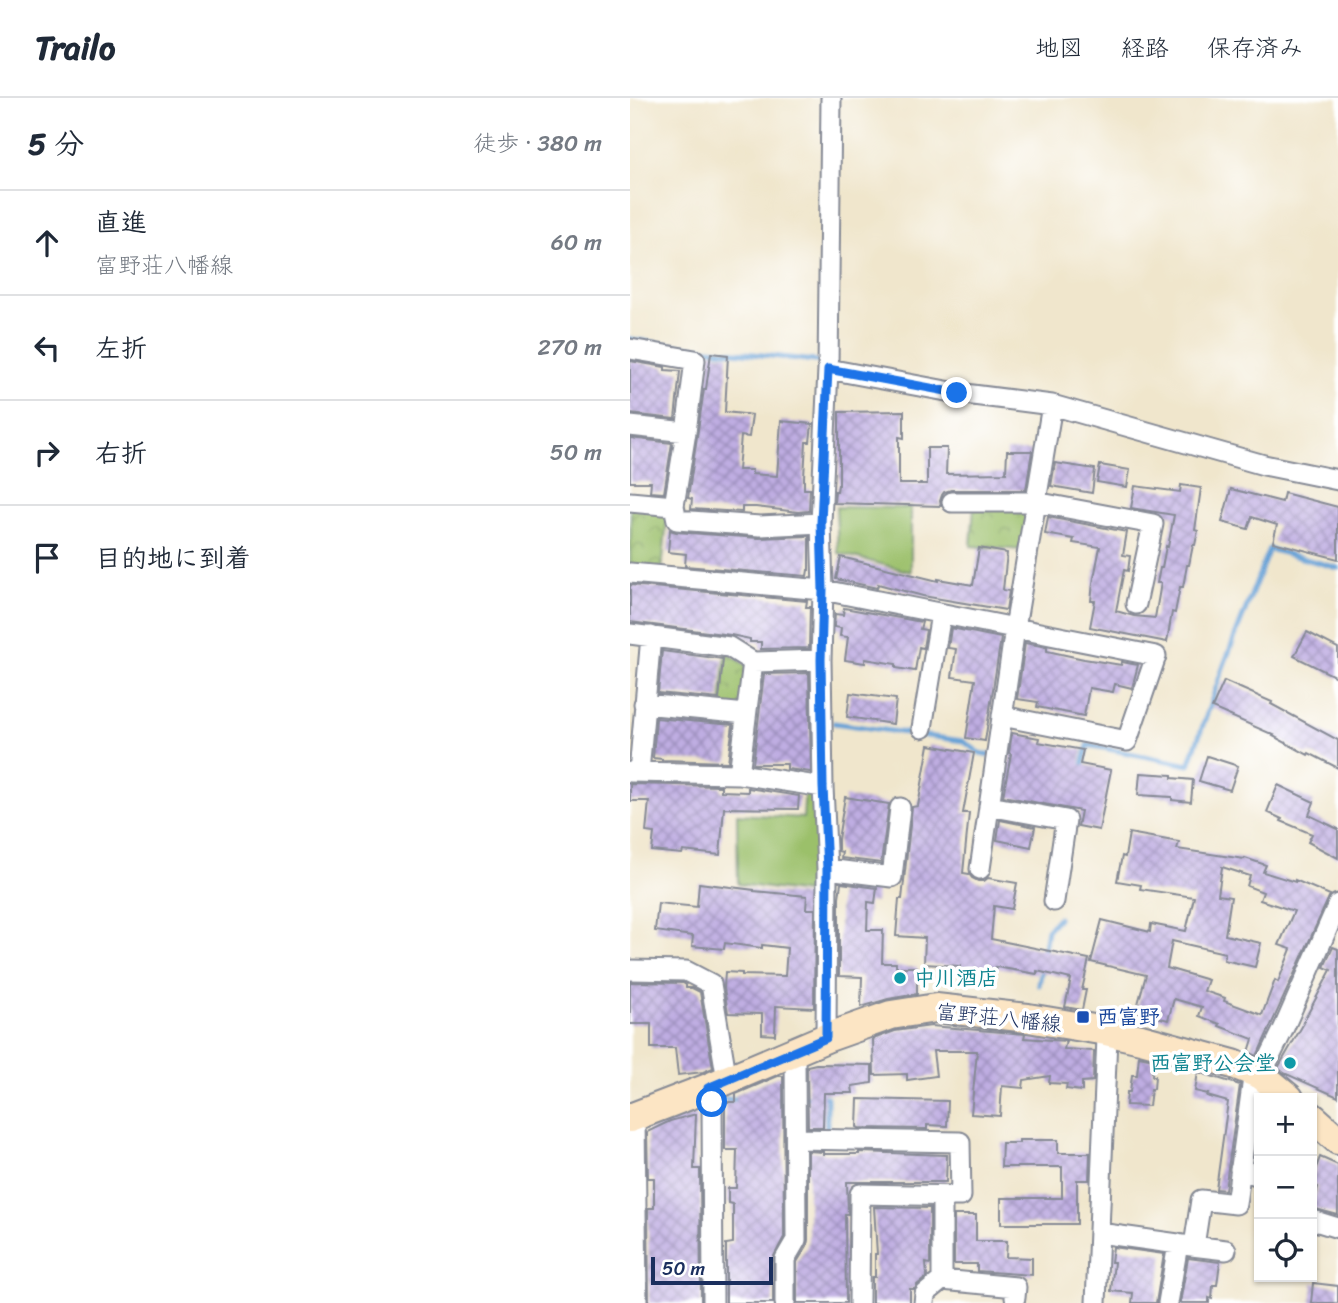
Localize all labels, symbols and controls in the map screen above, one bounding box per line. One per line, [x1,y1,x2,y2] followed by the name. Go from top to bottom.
[35,19,115,77] text: Trailo
[1035,27,1083,69] text: 地図
[1121,27,1169,69] text: 経路
[1207,27,1303,69] text: 保存済み
[28,117,84,171] text: 5 分
[473,123,602,164] text: 徒歩 · 380 m
[95,199,147,245] text: 直進
[551,222,602,263] text: 60 m
[28,224,66,262] icon: ahead
[95,245,233,286] text: 富野荘八幡線
[95,325,147,371] text: 左折
[537,327,602,368] text: 270 m
[28,329,66,367] icon: left
[941,377,972,408] route end
[95,430,147,476] text: 右折
[550,432,602,473] text: 50 m
[28,434,66,472] icon: right
[95,535,251,581] text: 目的地に到着
[28,539,66,577] icon: arrive
[914,959,998,997] place label: 中川酒店
[892,970,908,986] marker: 中川酒店
[934,993,1064,1043] street label: 富野荘八幡線
[1097,998,1160,1036] place label: 西富野
[1075,1009,1091,1025] marker: 西富野
[1150,1044,1276,1082] place label: 西富野公会堂
[1282,1055,1298,1071] marker: 西富野公会堂
[696,1086,727,1117] route start
[1254,1093,1317,1282] map controls
[1254,1093,1317,1156] button: +
[1254,1156,1317,1219] button: −
[1254,1219,1317,1282] button: locate
[662,1252,705,1285] text: 50 m
[651,1254,774,1286] scale bar

